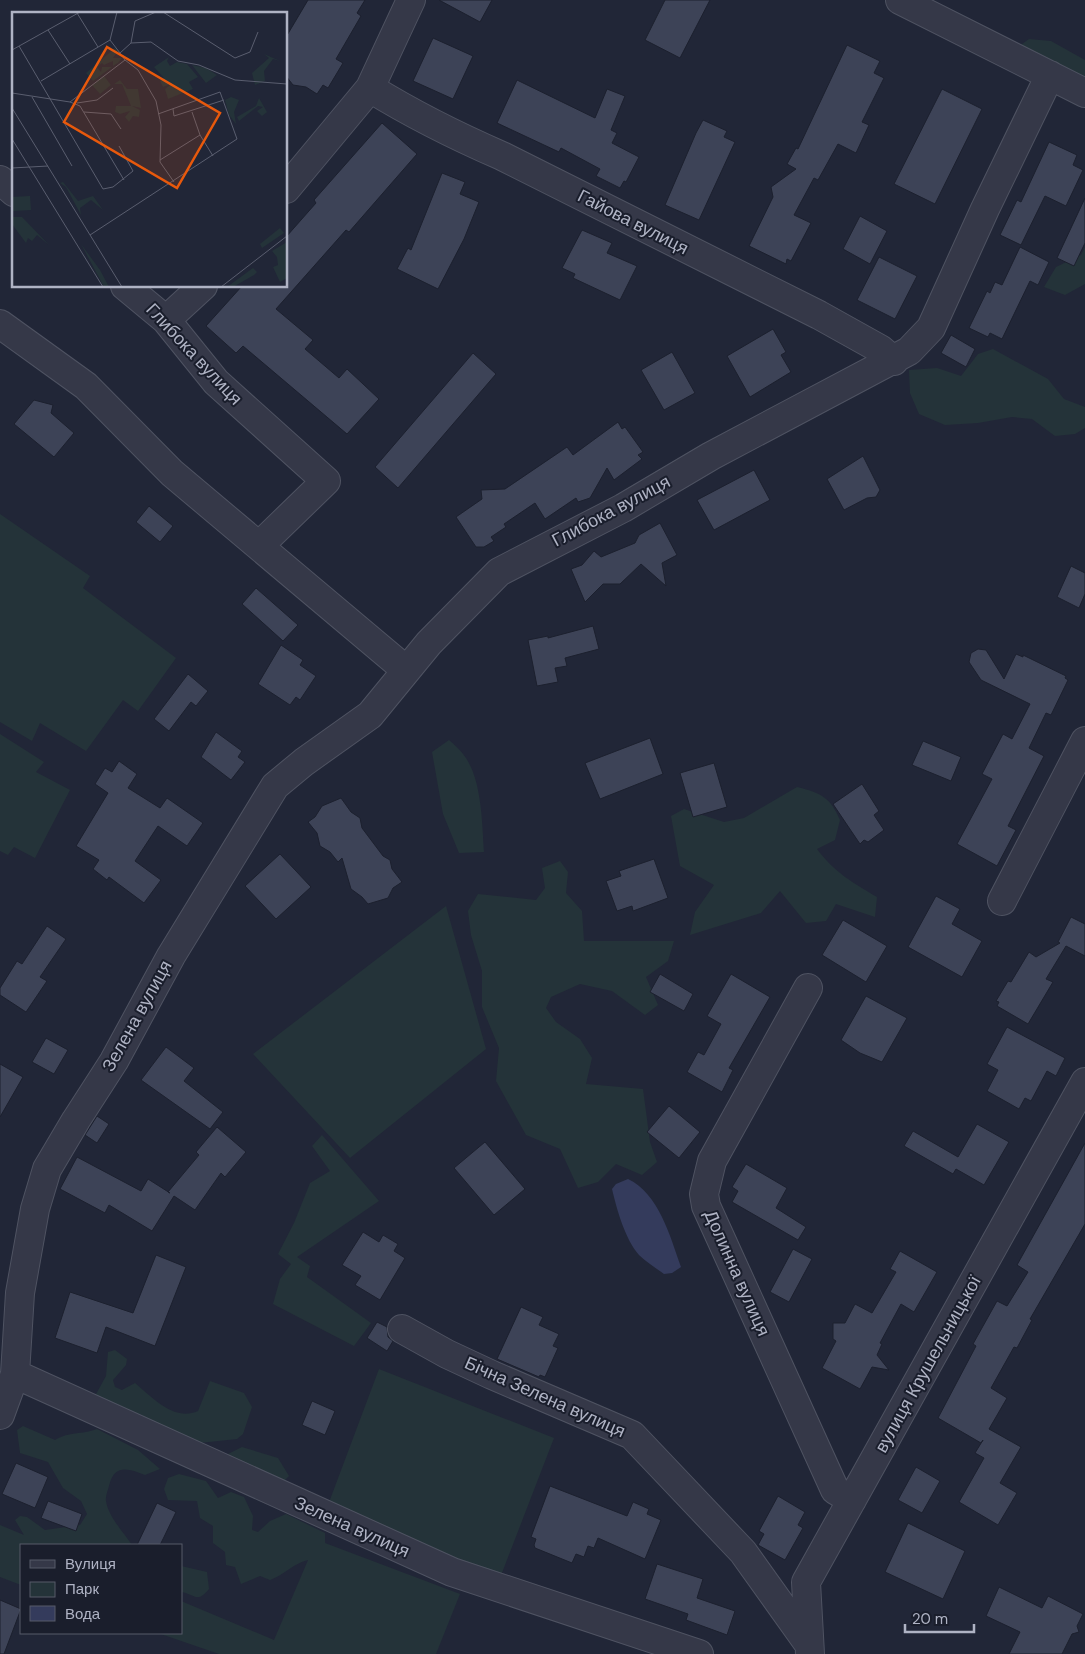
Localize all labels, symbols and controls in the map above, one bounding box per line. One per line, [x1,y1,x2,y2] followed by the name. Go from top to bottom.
[12,12,288,288] inset map
[573,184,693,260] street label: Гайова вулиця
[141,298,247,410] street label: Глибока вулиця
[547,470,675,552] street label: Глибока вулиця
[96,956,178,1076] street label: Зелена вулиця
[698,1206,776,1340] street label: Долинна вулиця
[869,1271,987,1457] street label: вулиця Крушельницької
[461,1351,629,1443] street label: Бічна Зелена вулиця
[291,1491,413,1563] street label: Зелена вулиця
[20,1544,182,1634] legend
[65,1554,116,1574] text: Вулиця
[65,1579,99,1599] text: Парк
[905,1602,974,1634] scale bar
[65,1604,101,1624] text: Вода
[912,1609,948,1629] text: 20 m

